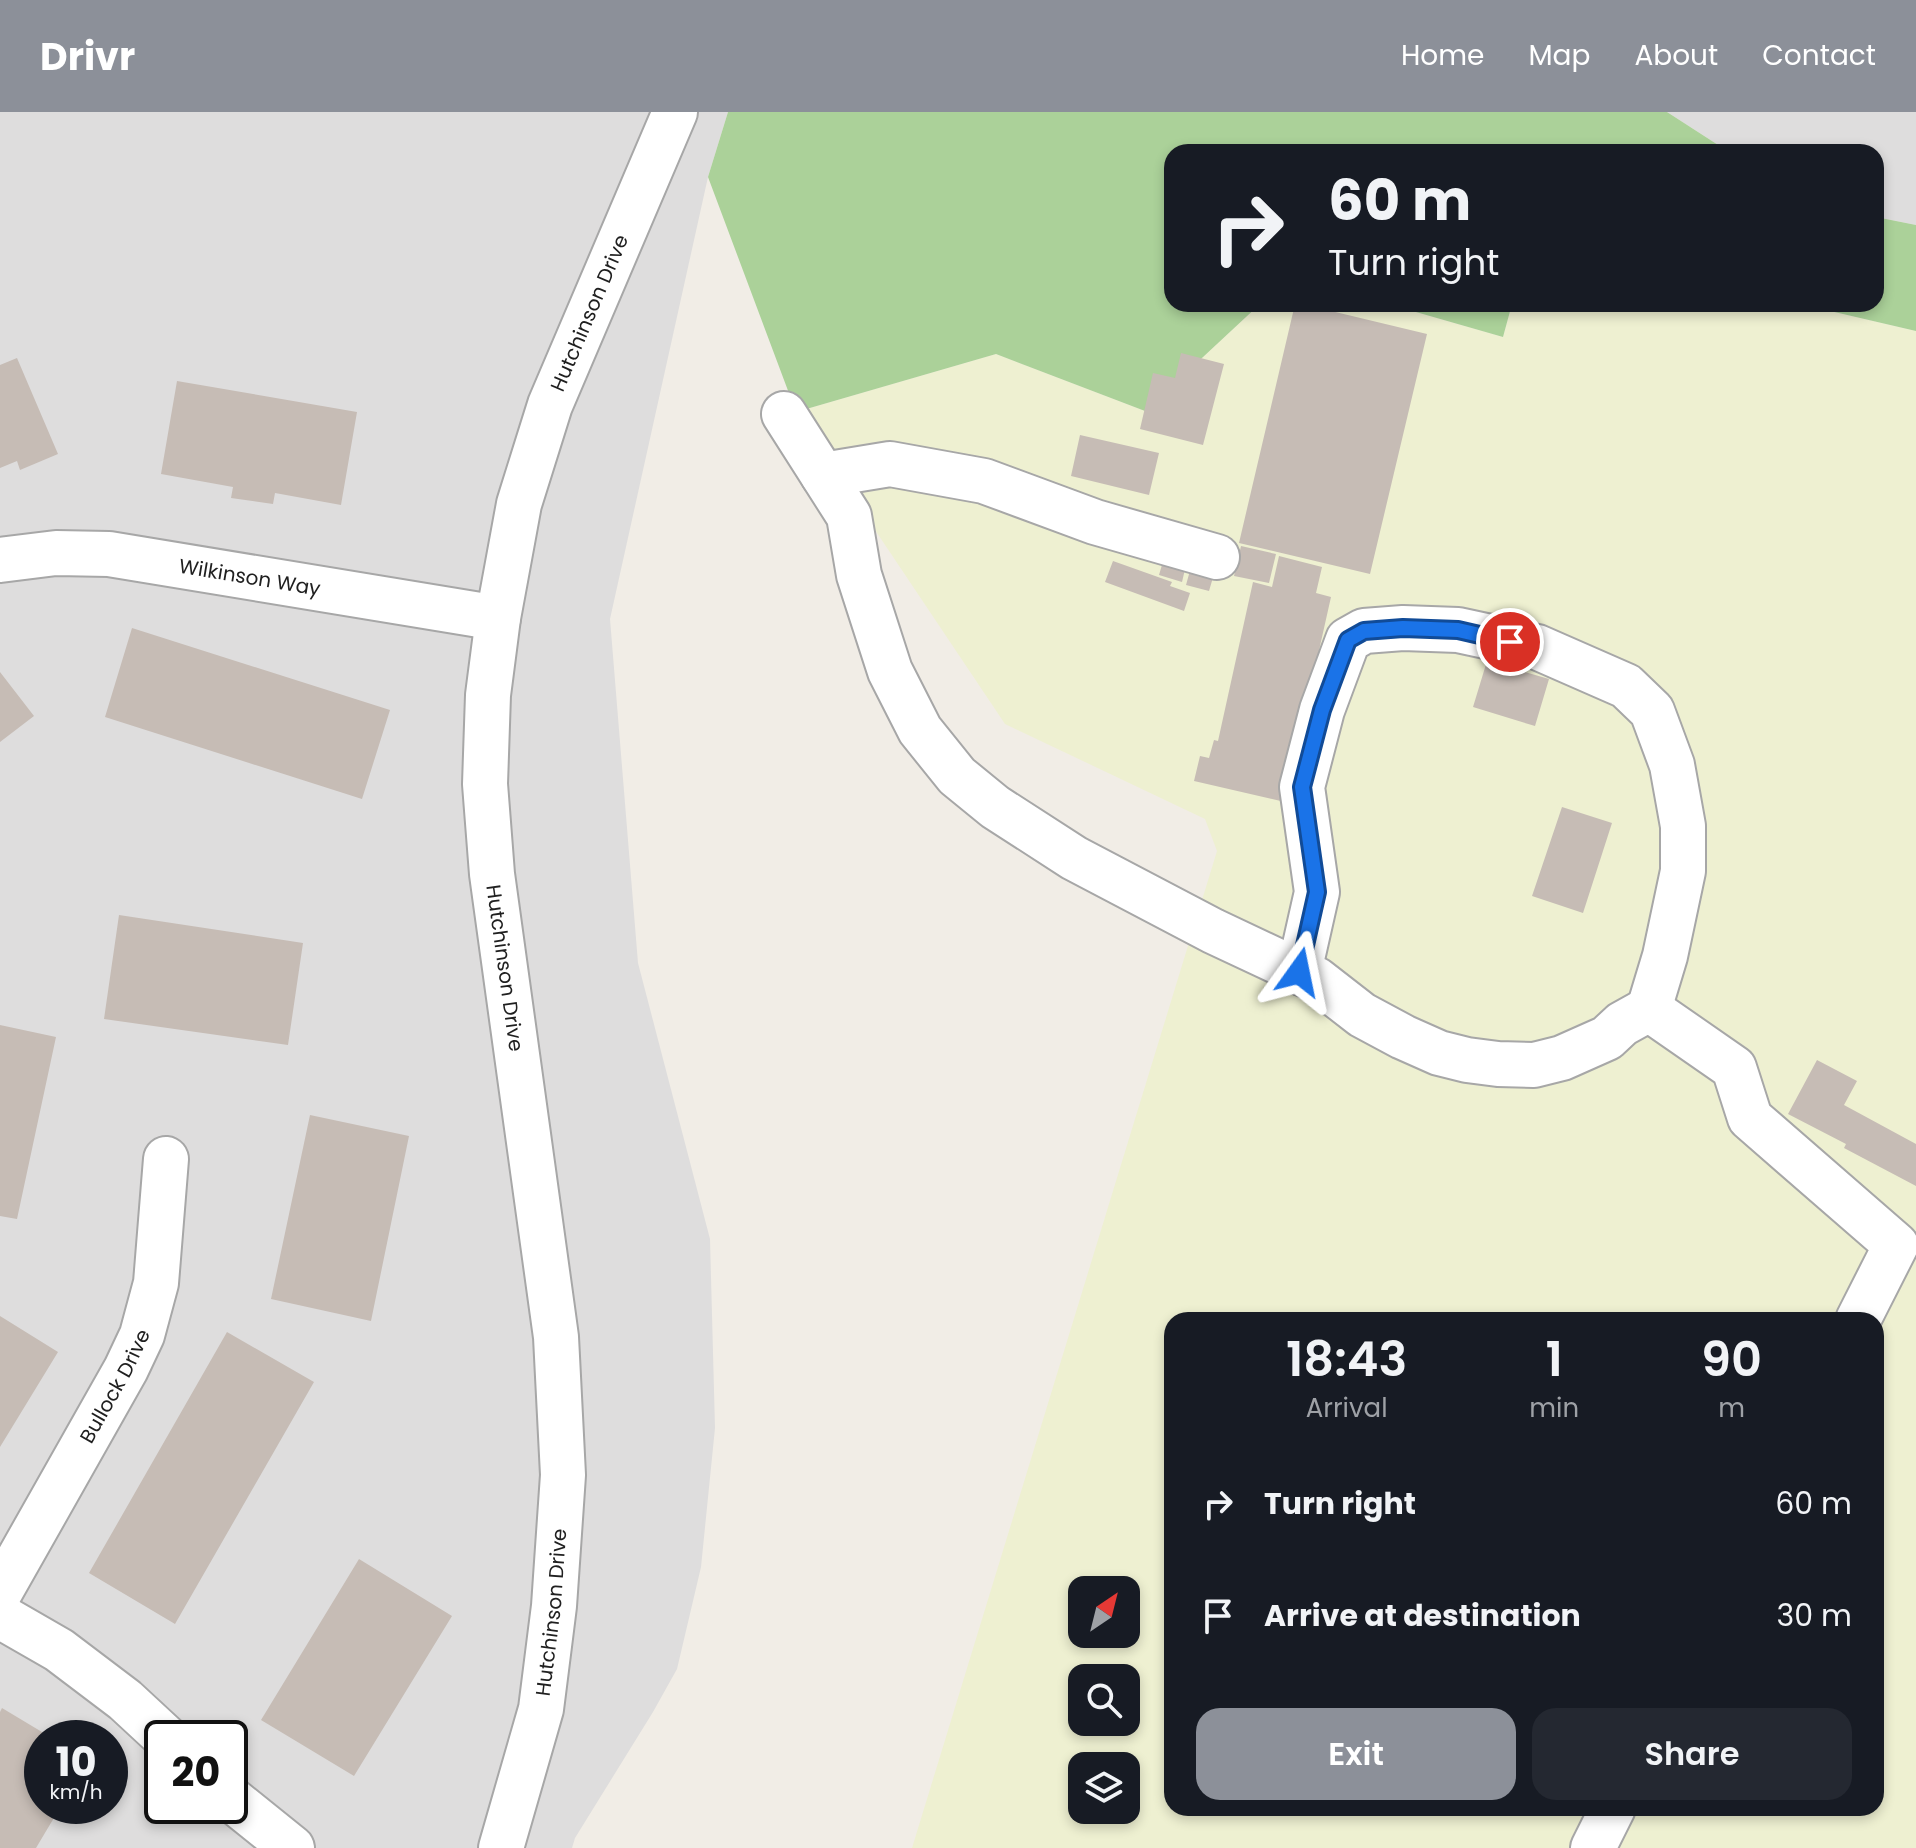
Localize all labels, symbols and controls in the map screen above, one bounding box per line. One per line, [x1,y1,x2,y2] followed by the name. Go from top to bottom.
[40,30,135,83] text: Drivr
[1401,36,1484,75] text: Home
[1528,36,1590,75] text: Map
[1634,36,1718,75] text: About
[1762,36,1876,75] text: Contact
[1328,161,1471,240] text: 60 m
[1196,176,1300,280] icon: right
[543,230,635,396] street label: Hutchinson Drive
[1328,237,1499,288] text: Turn right
[177,552,323,603] street label: Wilkinson Way
[1476,608,1544,676] pin
[1488,620,1532,664] icon: arrive
[479,883,531,1053] street label: Hutchinson Drive
[1257,930,1341,1014] position arrow
[73,1324,157,1448] street label: Bullock Drive
[1286,1326,1407,1393] text: 18:43
[1545,1326,1563,1393] text: 1
[1701,1326,1762,1393] text: 90
[1306,1390,1388,1426] text: Arrival
[1529,1390,1579,1426] text: min
[1718,1390,1745,1426] text: m
[1196,1482,1240,1526] icon: right
[1264,1482,1416,1525] text: Turn right
[1775,1482,1852,1525] text: 60 m
[529,1528,573,1698] street label: Hutchinson Drive
[1068,1576,1140,1648] north arrow
[1068,1576,1140,1824] map controls
[1196,1594,1240,1638] icon: arrive
[1264,1594,1581,1637] text: Arrive at destination
[1777,1594,1852,1637] text: 30 m
[1068,1664,1140,1736] button: search
[1196,1708,1516,1800] button: Exit
[1532,1708,1852,1800] button: Share
[144,1720,248,1824] speed limit sign: 20
[55,1734,97,1790] text: 10
[1068,1752,1140,1824] button: layers
[49,1778,103,1806] text: km/h

